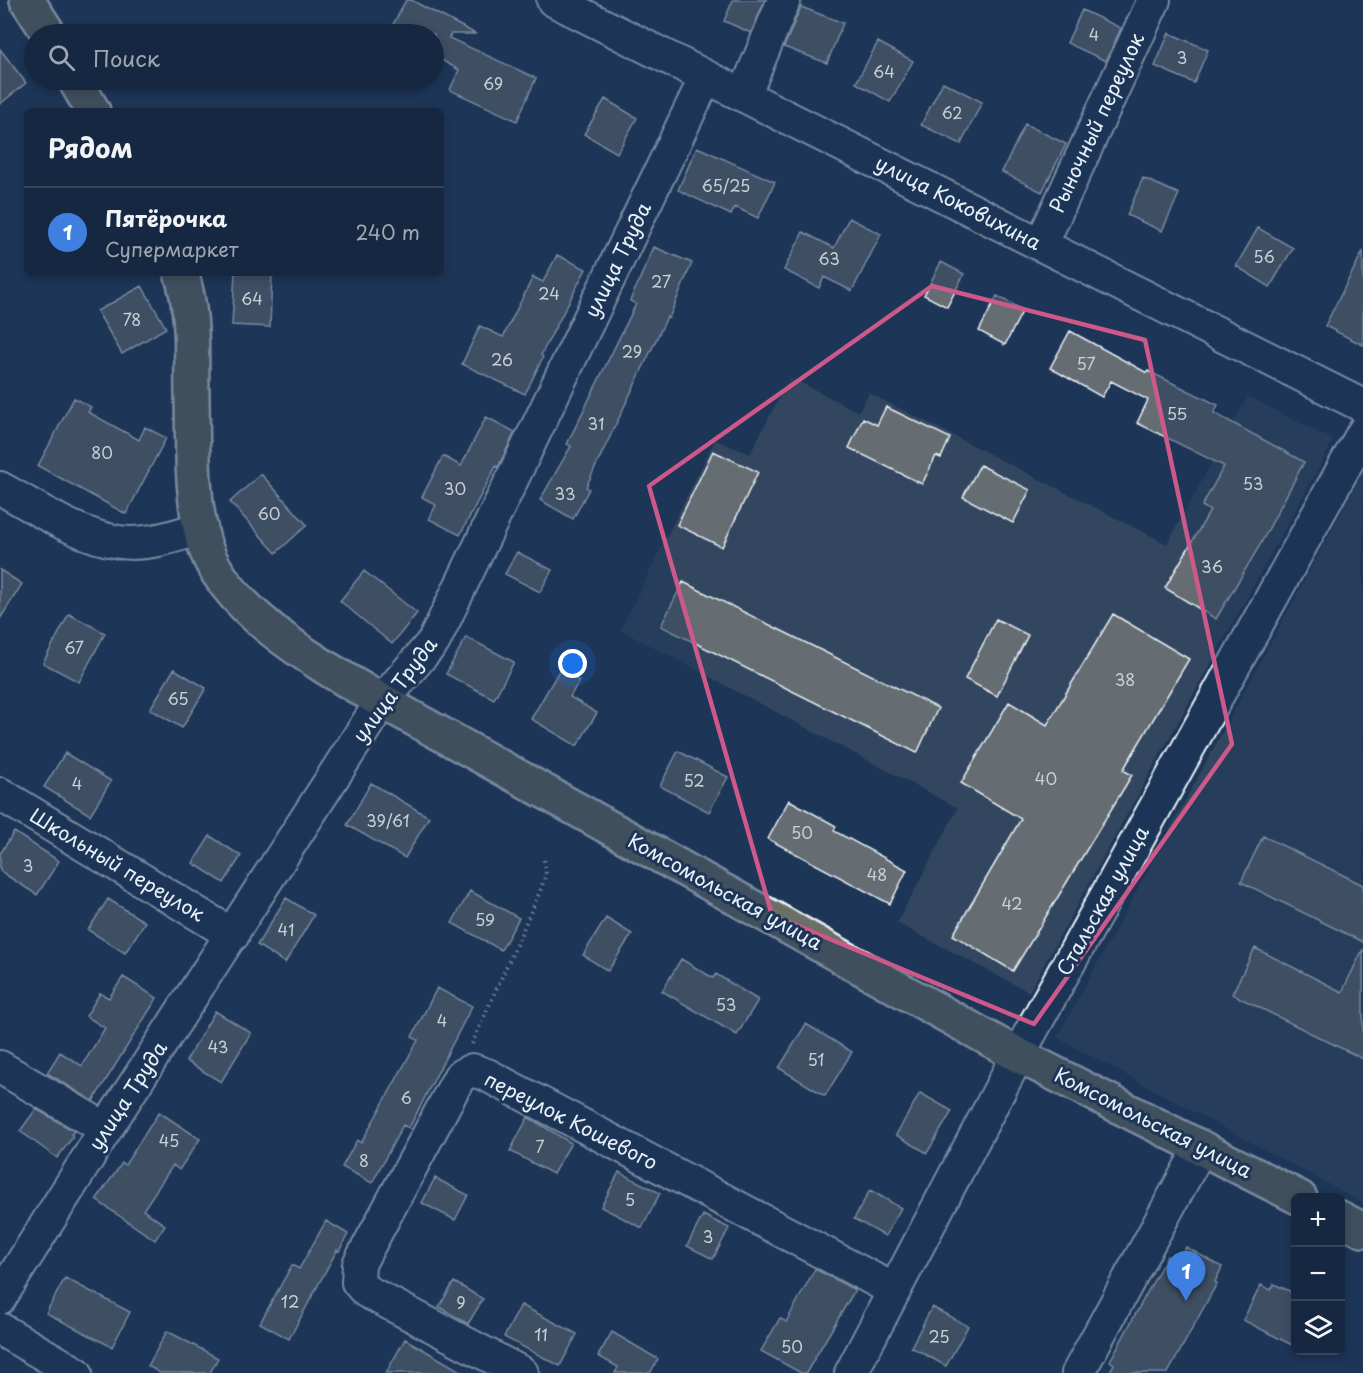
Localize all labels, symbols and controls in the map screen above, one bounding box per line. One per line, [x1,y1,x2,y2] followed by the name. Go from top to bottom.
[1089,22,1099,46] house number: 4
[24,24,444,90] search box
[1041,27,1151,218] street label: Рыночный переулок
[45,41,78,74] icon: search
[93,41,160,74] text: Поиск
[1177,45,1187,69] house number: 3
[873,59,895,83] house number: 64
[483,71,503,95] house number: 69
[941,100,963,124] house number: 62
[48,128,133,167] text: Рядом
[870,147,1047,257] street label: улица Коковихина
[702,173,750,197] house number: 65/25
[576,196,658,322] street label: улица Труда
[105,201,227,234] text: Пятёрочка
[63,217,72,247] text: 1
[355,217,420,247] text: 240 m
[105,234,238,264] text: Супермаркет
[1253,244,1275,268] house number: 56
[818,246,840,270] house number: 63
[651,269,671,293] house number: 27
[538,281,560,305] house number: 24
[241,286,263,310] house number: 64
[123,307,141,331] house number: 78
[622,339,642,363] house number: 29
[491,347,513,371] house number: 26
[1076,351,1096,375] house number: 57
[1167,401,1187,425] house number: 55
[588,411,604,435] house number: 31
[91,440,113,464] house number: 80
[1243,471,1263,495] house number: 53
[444,476,466,500] house number: 30
[554,481,576,505] house number: 33
[258,501,280,525] house number: 60
[1201,554,1223,578] house number: 36
[345,630,444,748] street label: улица Труда
[64,635,84,659] house number: 67
[558,649,587,678] your location
[1115,667,1135,691] house number: 38
[167,686,189,710] house number: 65
[1035,766,1057,790] house number: 40
[683,768,705,792] house number: 52
[72,771,82,795] house number: 4
[24,800,211,928] street label: Школьный переулок
[366,808,410,832] house number: 39/61
[791,820,813,844] house number: 50
[1048,820,1156,981] street label: Стальская улица
[623,825,828,957] street label: Комсомольская улица
[23,853,33,877] house number: 3
[867,862,887,886] house number: 48
[1001,891,1023,915] house number: 42
[475,907,495,931] house number: 59
[278,917,294,941] house number: 41
[716,992,736,1016] house number: 53
[437,1008,447,1032] house number: 4
[81,1034,174,1156] street label: улица Труда
[208,1034,228,1058] house number: 43
[807,1047,825,1071] house number: 51
[1050,1059,1258,1185] street label: Комсомольская улица
[480,1063,663,1177] street label: переулок Кошевого
[400,1085,412,1109] house number: 6
[159,1128,179,1152] house number: 45
[535,1134,545,1158] house number: 7
[359,1148,369,1172] house number: 8
[625,1187,635,1211] house number: 5
[1291,1193,1345,1355] map controls
[1291,1193,1345,1247] button: +
[703,1224,713,1248] house number: 3
[1291,1247,1345,1301] button: −
[1166,1252,1206,1301] pin: 1
[281,1289,299,1313] house number: 12
[456,1290,466,1314] house number: 9
[1291,1301,1345,1355] button: layers
[534,1322,548,1346] house number: 11
[928,1324,950,1348] house number: 25
[781,1334,803,1358] house number: 50

